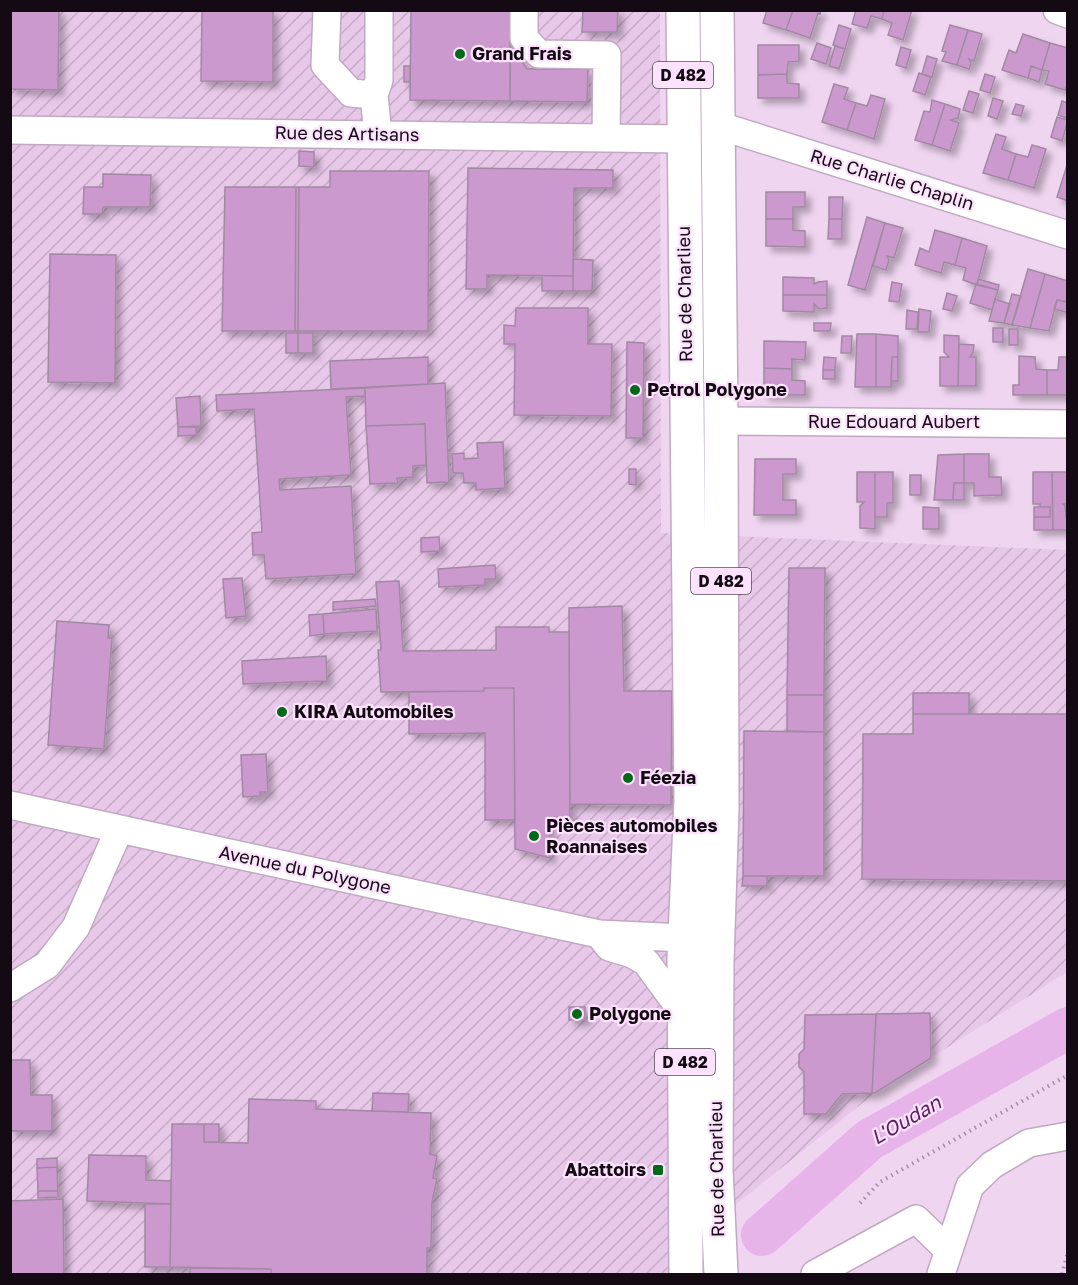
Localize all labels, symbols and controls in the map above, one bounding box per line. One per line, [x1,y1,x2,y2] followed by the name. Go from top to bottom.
[472,42,572,64] place label: Grand Frais
[453,47,467,61] marker: Grand Frais
[653,62,713,88] road number: D 482
[274,121,420,145] street label: Rue des Artisans
[808,144,977,214] street label: Rue Charlie Chaplin
[672,226,696,362] street label: Rue de Charlieu
[647,378,787,400] place label: Petrol Polygone
[628,383,642,397] marker: Petrol Polygone
[808,410,980,432] street label: Rue Edouard Aubert
[691,568,751,594] road number: D 482
[294,700,453,722] place label: KIRA Automobiles
[275,705,289,719] marker: KIRA Automobiles
[640,766,696,788] place label: Féezia
[621,771,635,785] marker: Féezia
[546,814,718,857] place label: Pièces automobiles Roannaises
[527,829,541,843] marker: Pièces automobiles Roannaises
[217,840,393,898] street label: Avenue du Polygone
[589,1002,672,1024] place label: Polygone
[570,1007,584,1021] marker: Polygone
[655,1049,715,1075] road number: D 482
[866,1089,945,1149] water label: L'Oudan
[704,1101,728,1237] street label: Rue de Charlieu
[565,1158,646,1180] place label: Abattoirs
[651,1163,665,1177] marker: Abattoirs

